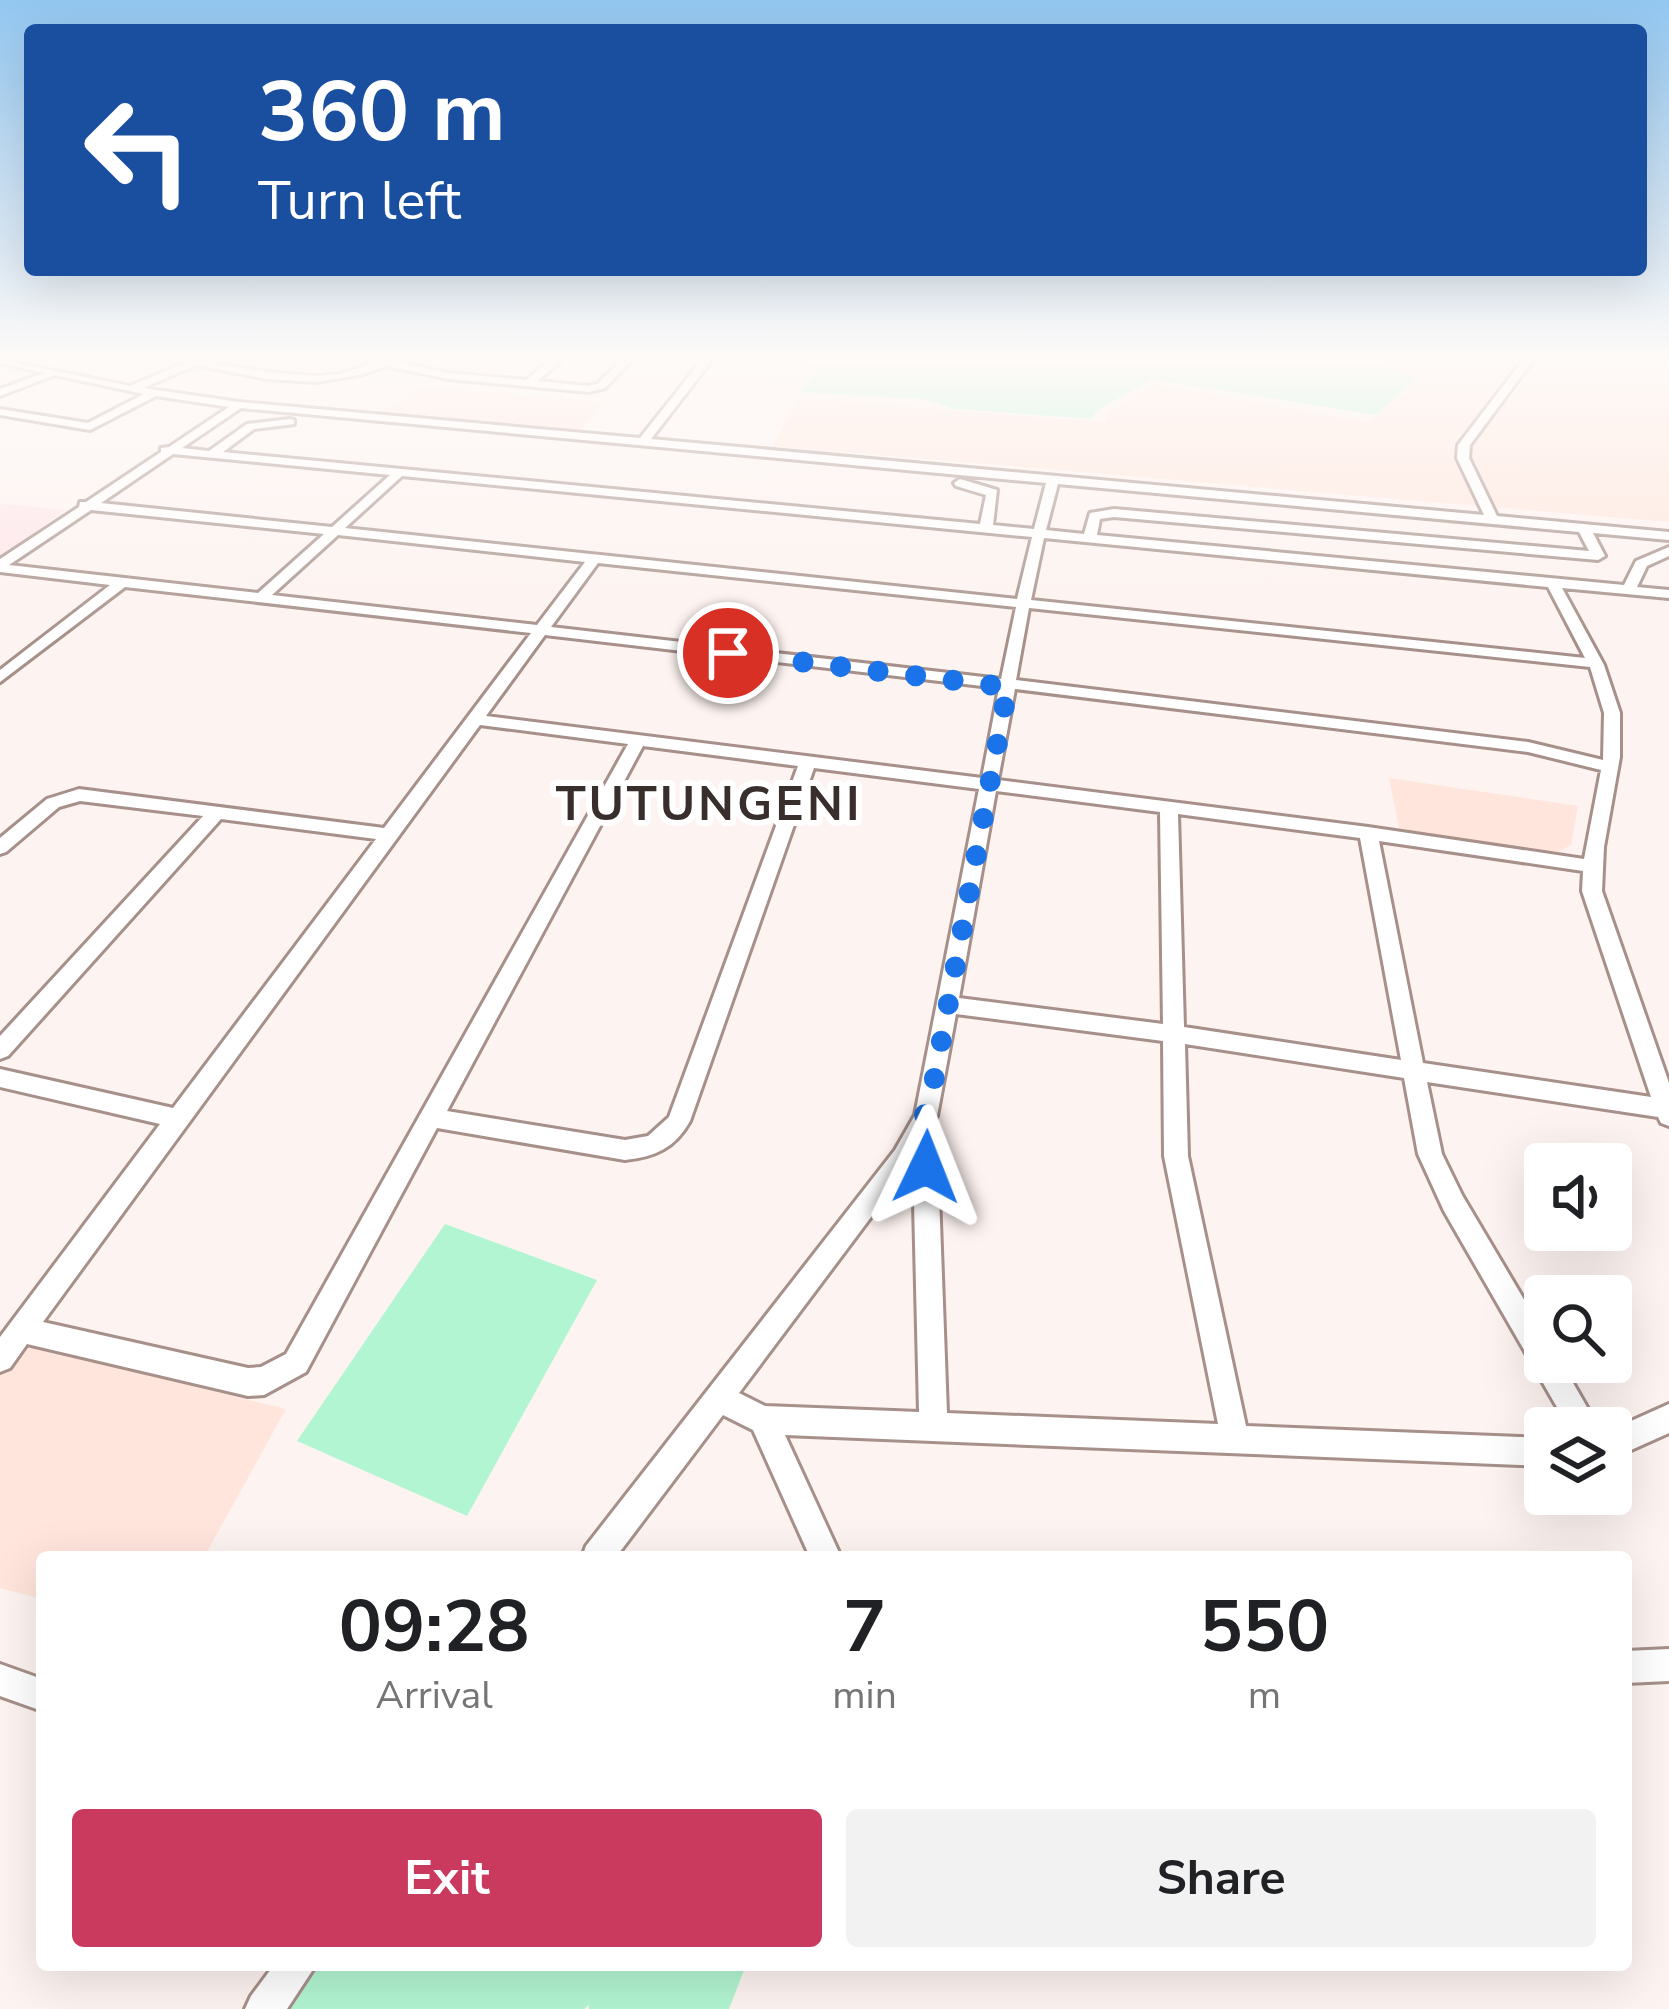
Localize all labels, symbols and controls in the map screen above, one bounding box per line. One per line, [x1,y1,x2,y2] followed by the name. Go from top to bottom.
[258,55,506,170] text: 360 m
[60,72,216,228] icon: left
[258,164,461,238] text: Turn left
[677,602,779,704] pin
[695,620,761,686] icon: arrive
[556,771,862,837] district label: TUTUNGENI
[863,1104,989,1230] position arrow
[1524,1143,1632,1515] map controls
[1524,1143,1632,1251] button: sound
[1524,1275,1632,1383] button: search
[1524,1407,1632,1515] button: layers
[339,1578,529,1676] text: 09:28
[843,1578,886,1676] text: 7
[1200,1578,1329,1676] text: 550
[375,1669,493,1722] text: Arrival
[832,1669,897,1722] text: min
[1248,1669,1281,1722] text: m
[72,1809,822,1947] button: Exit
[846,1809,1596,1947] button: Share

